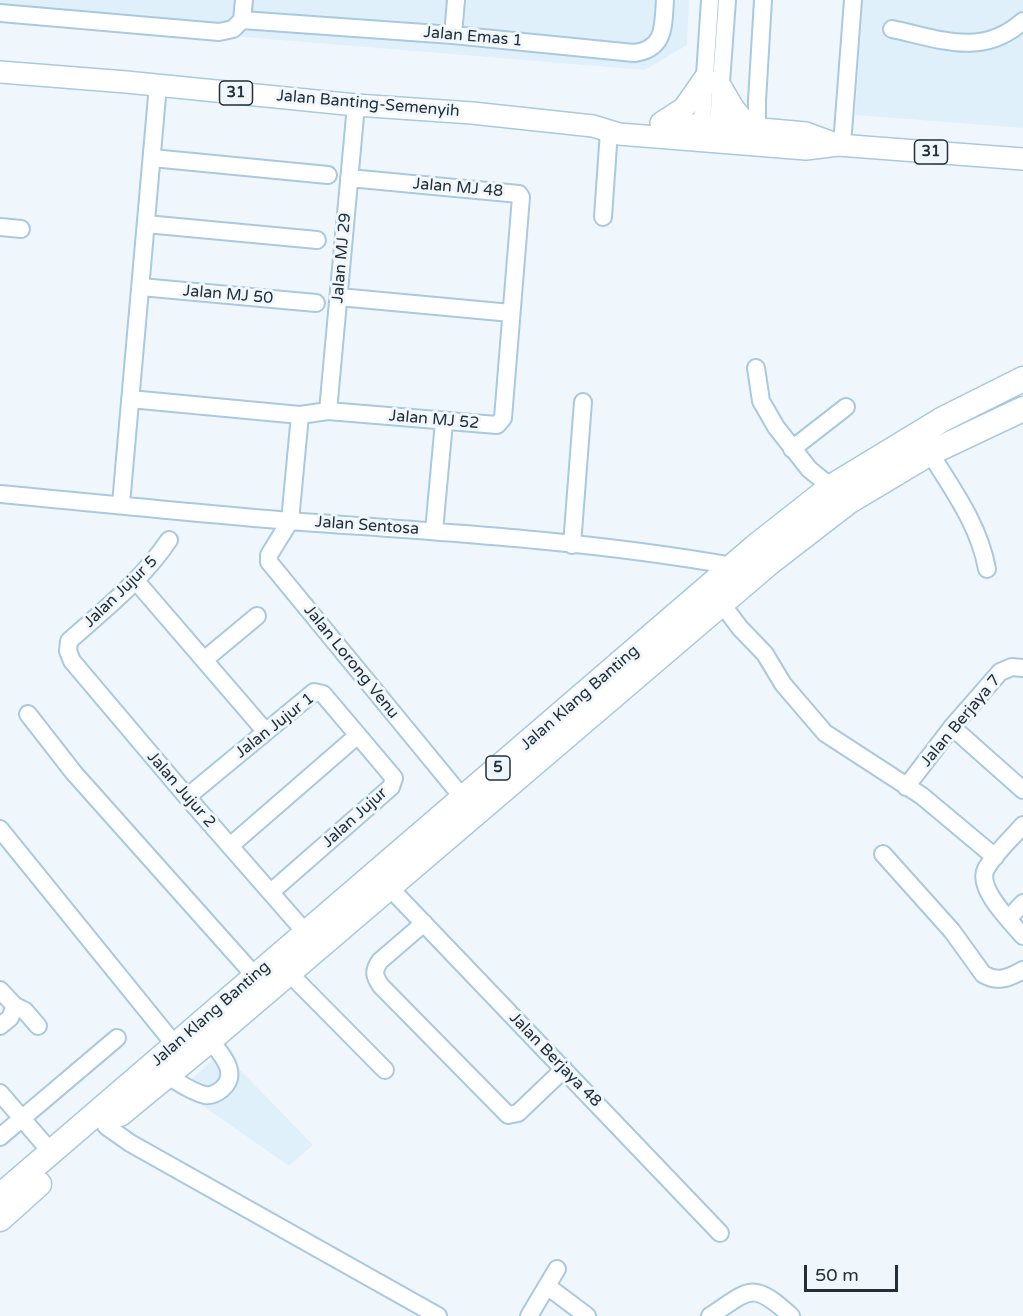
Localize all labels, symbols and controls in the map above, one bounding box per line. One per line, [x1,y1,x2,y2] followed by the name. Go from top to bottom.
[423,23,523,51] street label: Jalan Emas 1
[220,81,252,105] road number: 31
[276,86,460,122] street label: Jalan Banting-Semenyih
[914,140,948,164] road number: 31
[412,174,504,202] street label: Jalan MJ 48
[328,212,356,304] street label: Jalan MJ 29
[182,281,274,309] street label: Jalan MJ 50
[388,406,480,434] street label: Jalan MJ 52
[314,513,420,539] street label: Jalan Sentosa
[80,552,162,632] street label: Jalan Jujur 5
[299,601,403,723] street label: Jalan Lorong Venu
[517,641,643,755] street label: Jalan Klang Banting
[917,671,1005,771] street label: Jalan Berjaya 7
[232,689,318,763] street label: Jalan Jujur 1
[143,748,219,832] street label: Jalan Jujur 2
[486,756,510,780] road number: 5
[319,784,391,852] street label: Jalan Jujur
[148,957,274,1071] street label: Jalan Klang Banting
[505,1009,605,1111] street label: Jalan Berjaya 48
[807,1253,902,1291] scale bar
[815,1264,859,1286] text: 50 m

